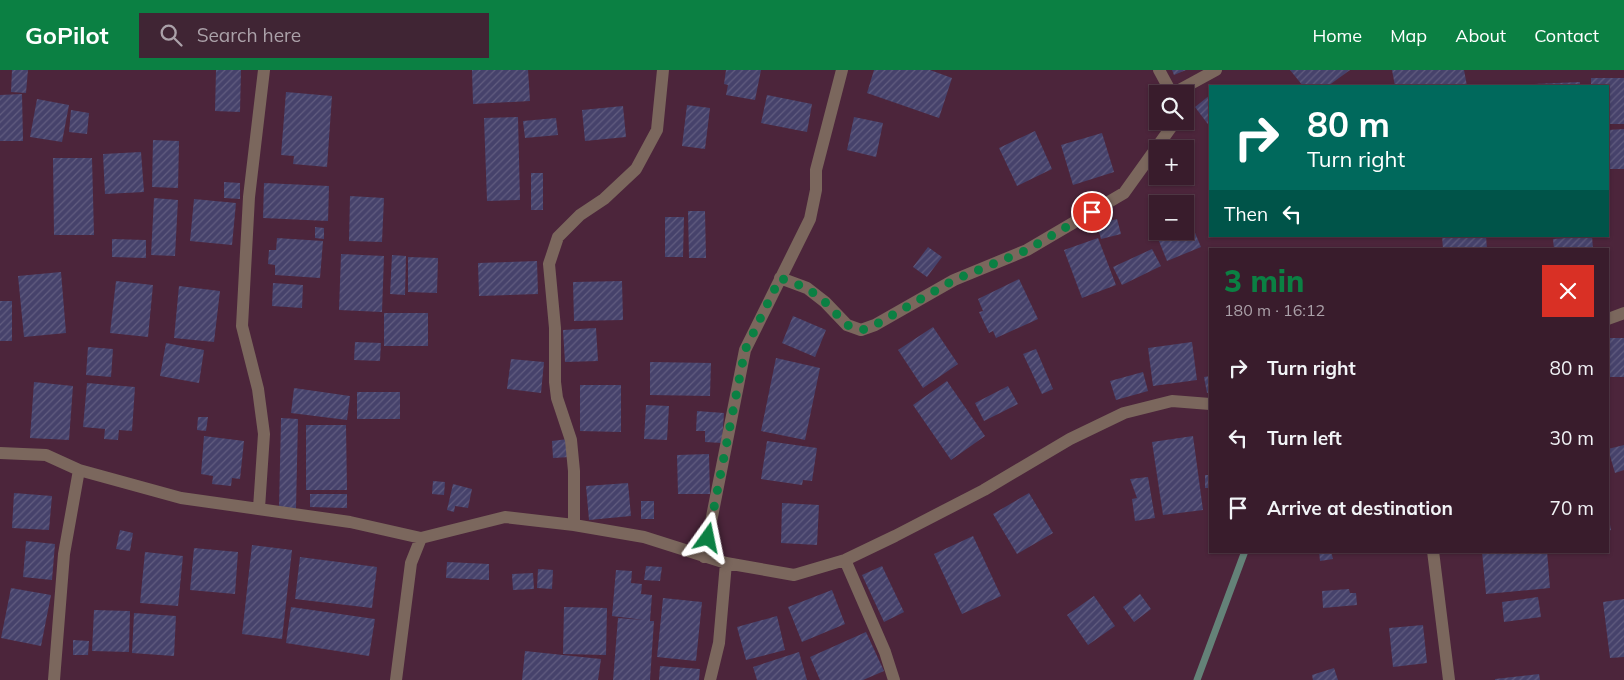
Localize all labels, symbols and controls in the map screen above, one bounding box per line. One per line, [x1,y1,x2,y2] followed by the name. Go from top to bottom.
[139,13,489,58] search box
[25,20,109,50] text: GoPilot
[157,21,185,49] icon: search
[197,23,301,47] text: Search here
[1312,24,1362,47] text: Home
[1390,24,1427,47] text: Map
[1455,24,1506,47] text: About
[1534,24,1599,47] text: Contact
[1149,85,1194,240] map controls
[1149,85,1194,130] button: search
[1307,102,1390,146] text: 80 m
[1224,105,1289,170] icon: right
[1149,140,1194,185] button: +
[1307,145,1405,173] text: Turn right
[1071,191,1113,233] pin
[1149,195,1194,240] button: −
[1078,198,1106,226] icon: arrive
[1278,200,1306,228] icon: left
[1224,202,1268,226] text: Then
[1224,262,1304,300] text: 3 min
[1542,265,1594,317] button: close
[1224,300,1325,320] text: 180 m · 16:12
[1224,354,1252,382] icon: right
[1267,356,1356,380] text: Turn right
[1550,356,1594,380] text: 80 m
[1224,424,1252,452] icon: left
[1267,426,1342,450] text: Turn left
[1550,426,1594,450] text: 30 m
[1224,494,1252,522] icon: arrive
[1267,496,1453,520] text: Arrive at destination
[1550,496,1594,520] text: 70 m
[681,511,733,563] position arrow

